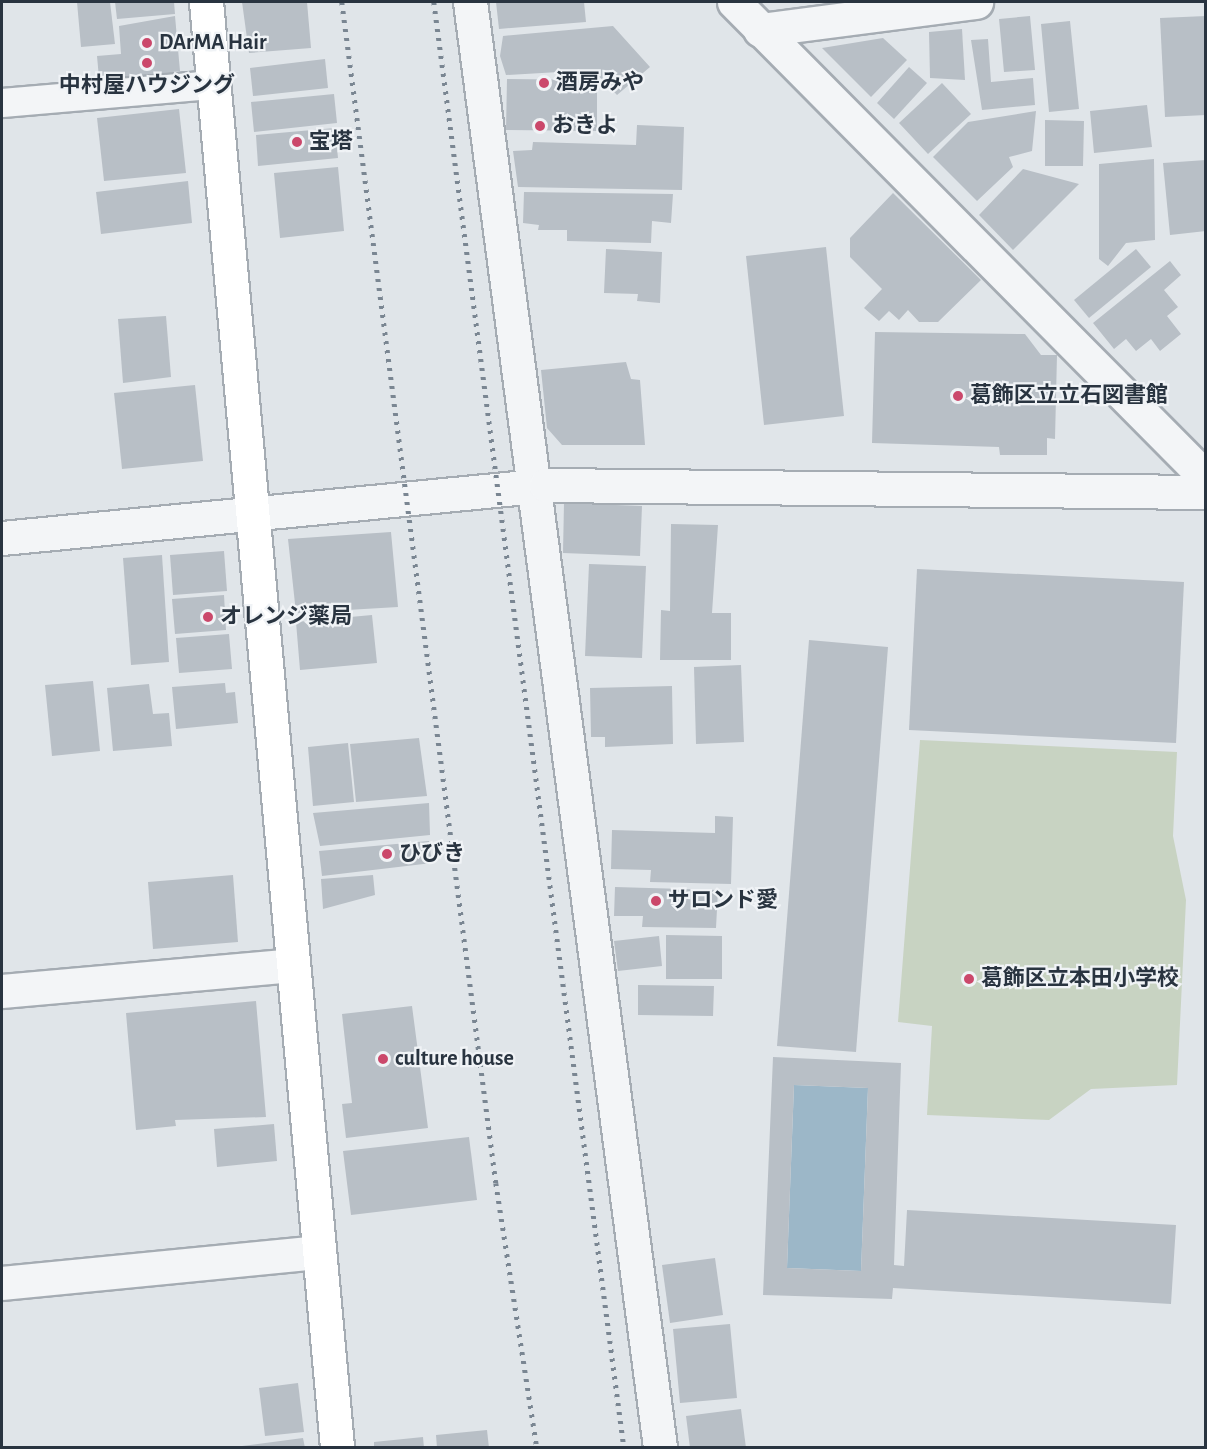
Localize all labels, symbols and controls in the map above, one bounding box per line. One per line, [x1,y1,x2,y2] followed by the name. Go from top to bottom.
[159,30,267,56] place label: DArMA Hair
[140,36,154,50] marker: DArMA Hair
[140,56,154,70] marker: 中村屋ハウジング
[556,70,644,96] place label: 酒房みや
[59,73,235,99] place label: 中村屋ハウジング
[537,76,551,90] marker: 酒房みや
[552,113,618,139] place label: おきよ
[533,119,547,133] marker: おきよ
[309,129,353,155] place label: 宝塔
[290,135,304,149] marker: 宝塔
[970,383,1168,409] place label: 葛飾区立立石図書館
[951,389,965,403] marker: 葛飾区立立石図書館
[220,604,352,630] place label: オレンジ薬局
[201,610,215,624] marker: オレンジ薬局
[399,841,465,867] place label: ひびき
[380,847,394,861] marker: ひびき
[668,888,778,914] place label: サロンド愛
[649,894,663,908] marker: サロンド愛
[981,966,1179,992] place label: 葛飾区立本田小学校
[962,972,976,986] marker: 葛飾区立本田小学校
[395,1046,514,1072] place label: culture house
[376,1052,390,1066] marker: culture house

